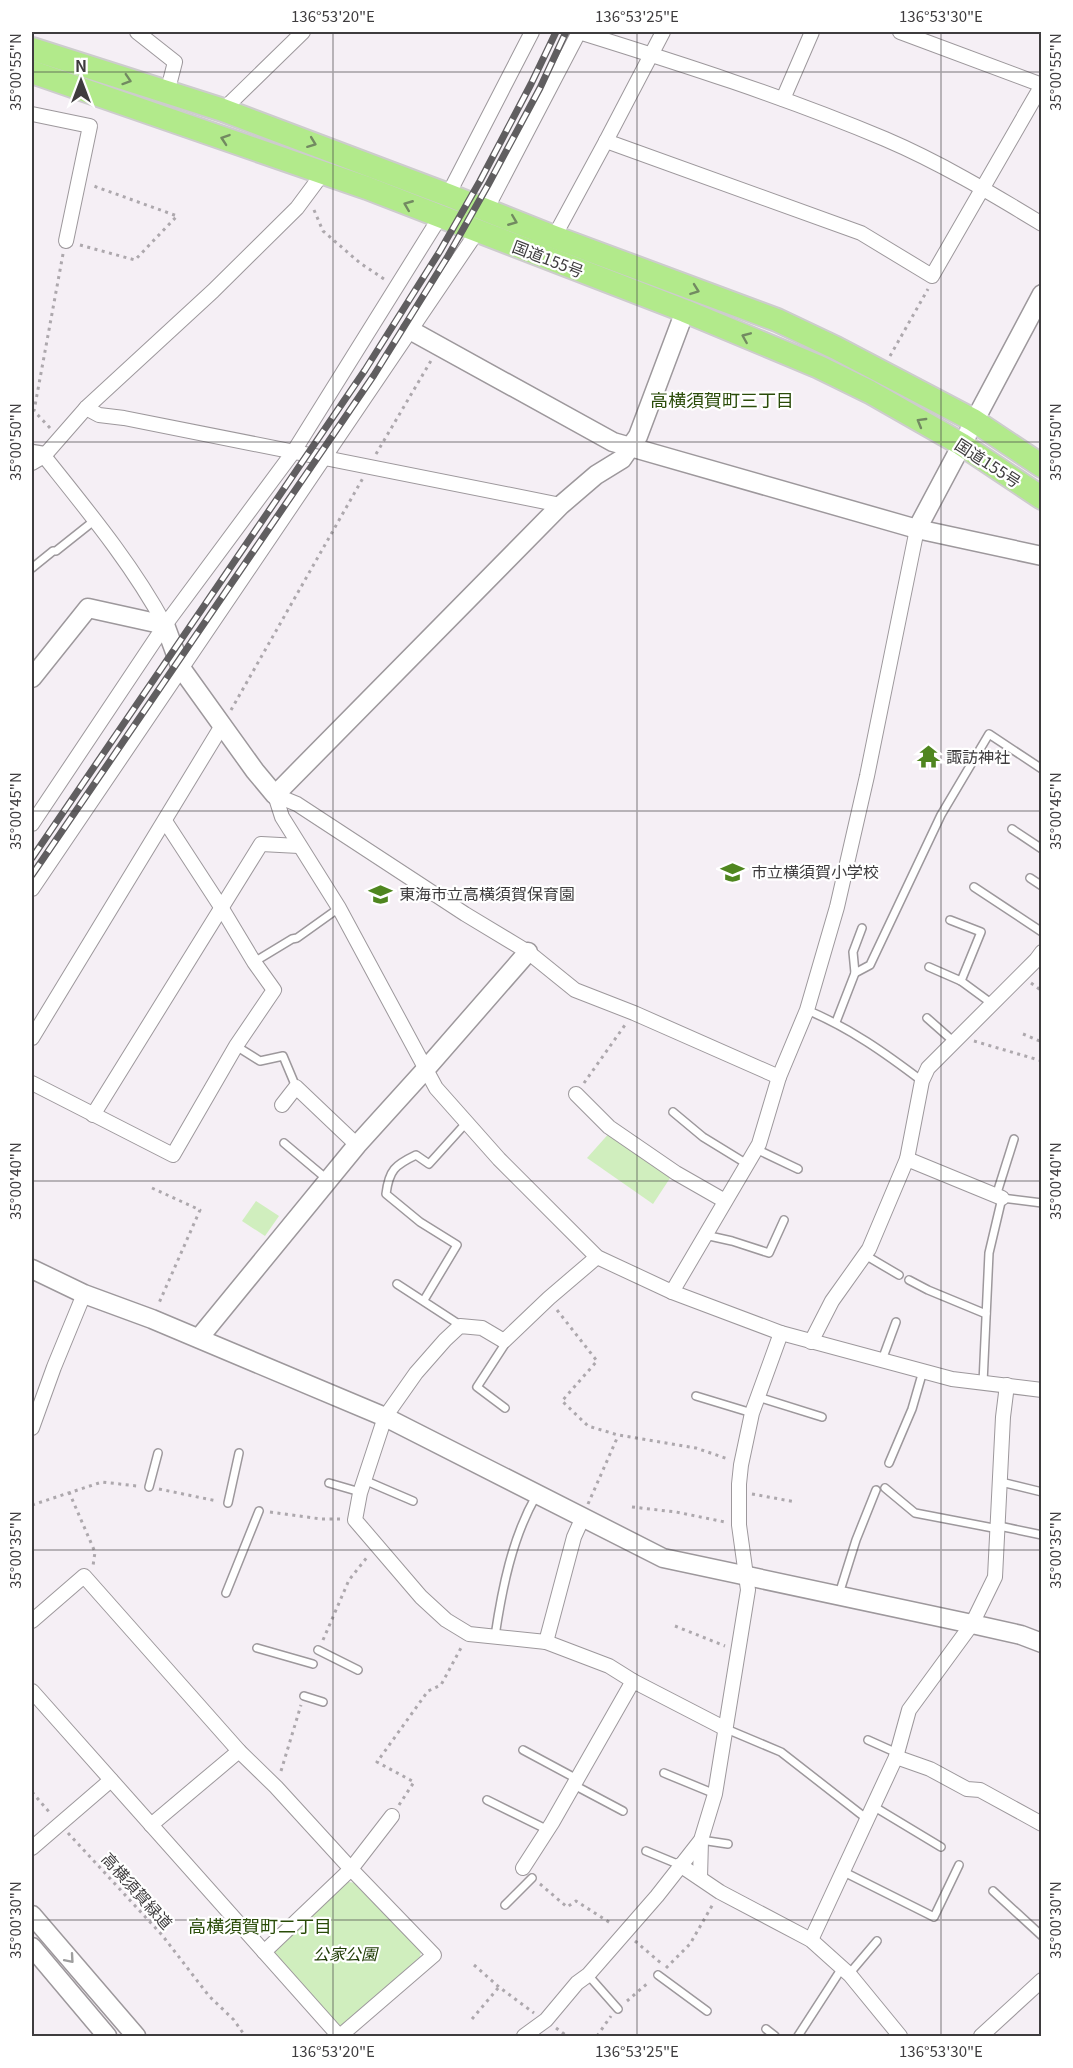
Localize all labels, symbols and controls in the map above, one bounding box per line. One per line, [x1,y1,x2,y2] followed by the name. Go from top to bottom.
[291,5,375,26] text: 136°53'20"E
[595,5,679,26] text: 136°53'25"E
[899,5,983,26] text: 136°53'30"E
[4,33,25,111] text: 35°00'55"N
[1044,33,1065,111] text: 35°00'55"N
[51,51,111,111] north arrow
[75,53,87,77] text: N
[121,73,132,85] one-way arrow
[220,133,231,146] one-way arrow
[306,136,316,149] one-way arrow
[403,199,414,212] one-way arrow
[507,214,518,226] one-way arrow
[509,233,588,283] street label: 国道155号
[689,283,700,296] one-way arrow
[741,332,752,344] one-way arrow
[650,386,794,412] district label: 高横須賀町三丁目
[4,403,25,481] text: 35°00'50"N
[1044,403,1065,481] text: 35°00'50"N
[917,417,928,429] one-way arrow
[951,432,1026,493] street label: 国道155号
[915,744,941,770] temple icon: 諏訪神社
[946,744,1010,768] place label: 諏訪神社
[4,772,25,850] text: 35°00'45"N
[1044,772,1065,850] text: 35°00'45"N
[720,859,746,885] school or university icon: 市立横須賀小学校
[751,859,879,883] place label: 市立横須賀小学校
[368,881,394,907] school or university icon: 東海市立高横須賀保育園
[399,881,575,905] place label: 東海市立高横須賀保育園
[4,1142,25,1220] text: 35°00'40"N
[1044,1142,1065,1220] text: 35°00'40"N
[4,1511,25,1589] text: 35°00'35"N
[1044,1511,1065,1589] text: 35°00'35"N
[97,1847,179,1934] street label: 高横須賀緑道
[4,1881,25,1959] text: 35°00'30"N
[1044,1881,1065,1959] text: 35°00'30"N
[188,1912,332,1938] district label: 高横須賀町二丁目
[313,1941,379,1965] park label: 公家公園
[62,1952,73,1963] one-way arrow
[291,2040,375,2061] text: 136°53'20"E
[595,2040,679,2061] text: 136°53'25"E
[899,2040,983,2061] text: 136°53'30"E

